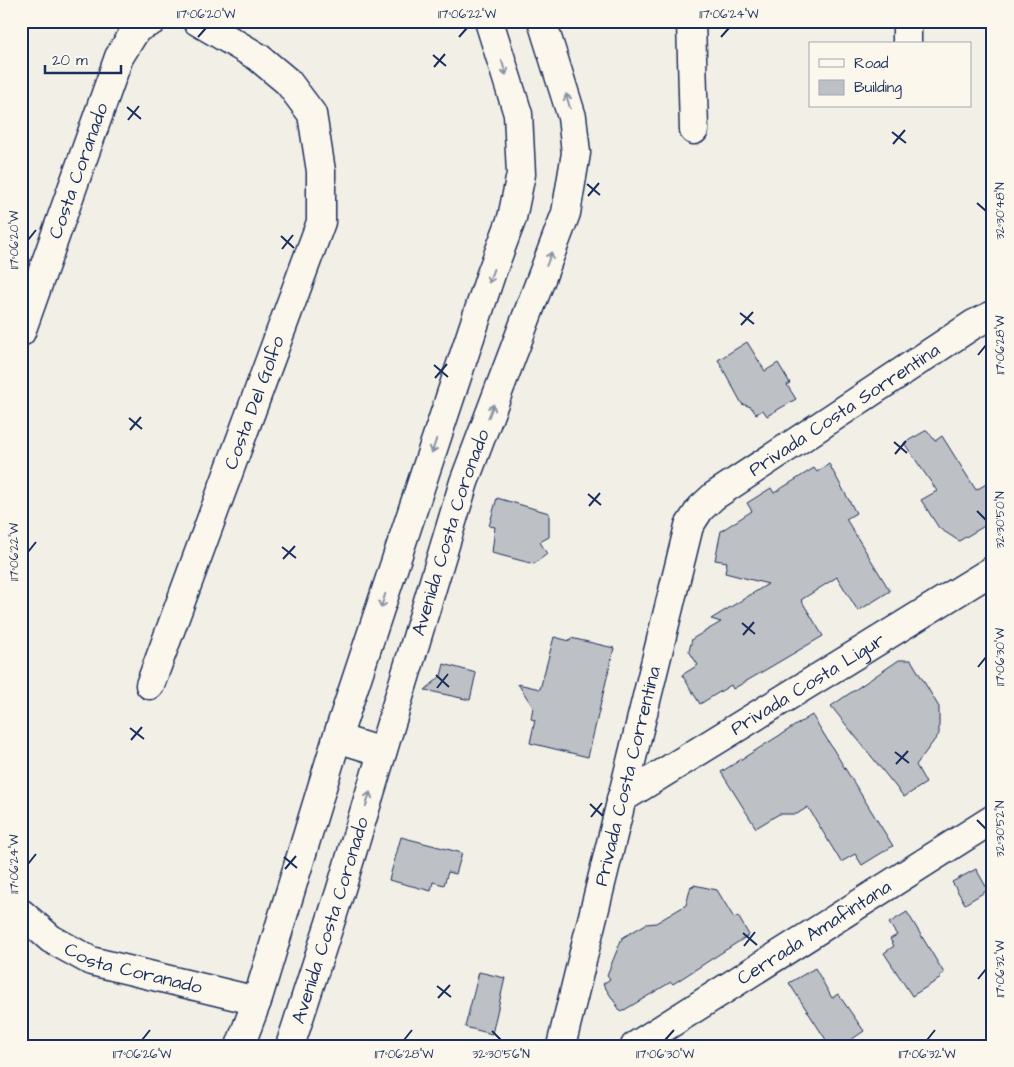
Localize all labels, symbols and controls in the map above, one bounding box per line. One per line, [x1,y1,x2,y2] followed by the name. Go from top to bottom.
[177,6,236,23] text: 117°06'20"W
[438,6,497,23] text: 117°06'22"W
[699,6,759,23] text: 117°06'24"W
[45,42,121,74] scale bar
[809,42,972,108] legend
[52,50,88,71] text: 20 m
[854,53,889,74] text: Road
[499,59,509,75] one-way arrow
[854,77,902,99] text: Building
[562,94,572,110] one-way arrow
[42,99,115,243] street label: Costa Coranado
[992,182,1009,240] text: 32°30'48"N
[6,210,23,269] text: 117°06'20"W
[544,252,554,267] one-way arrow
[485,267,495,283] one-way arrow
[992,315,1009,374] text: 117°06'28"W
[217,332,291,473] street label: Costa Del Golfo
[743,337,945,483] street label: Privada Costa Sorrentina
[487,404,496,419] one-way arrow
[405,425,496,639] street label: Avenida Costa Coronado
[428,438,438,454] one-way arrow
[992,491,1009,549] text: 32°30'50"N
[6,522,23,581] text: 117°06'22"W
[377,592,387,608] one-way arrow
[725,626,890,742] street label: Privada Costa Ligur
[992,627,1009,686] text: 117°06'30"W
[587,663,668,889] street label: Privada Costa Correntina
[363,792,373,808] one-way arrow
[992,800,1009,857] text: 32°30'52"N
[285,813,376,1027] street label: Avenida Costa Coronado
[6,834,23,894] text: 117°06'24"W
[732,873,897,992] street label: Cerrada Amafintana
[59,935,205,1001] street label: Costa Coranado
[992,940,1009,998] text: 117°06'32"W
[113,1046,172,1063] text: 117°06'26"W
[375,1046,434,1063] text: 117°06'28"W
[472,1046,530,1063] text: 32°30'56"N
[636,1046,695,1063] text: 117°06'30"W
[898,1046,956,1063] text: 117°06'32"W

